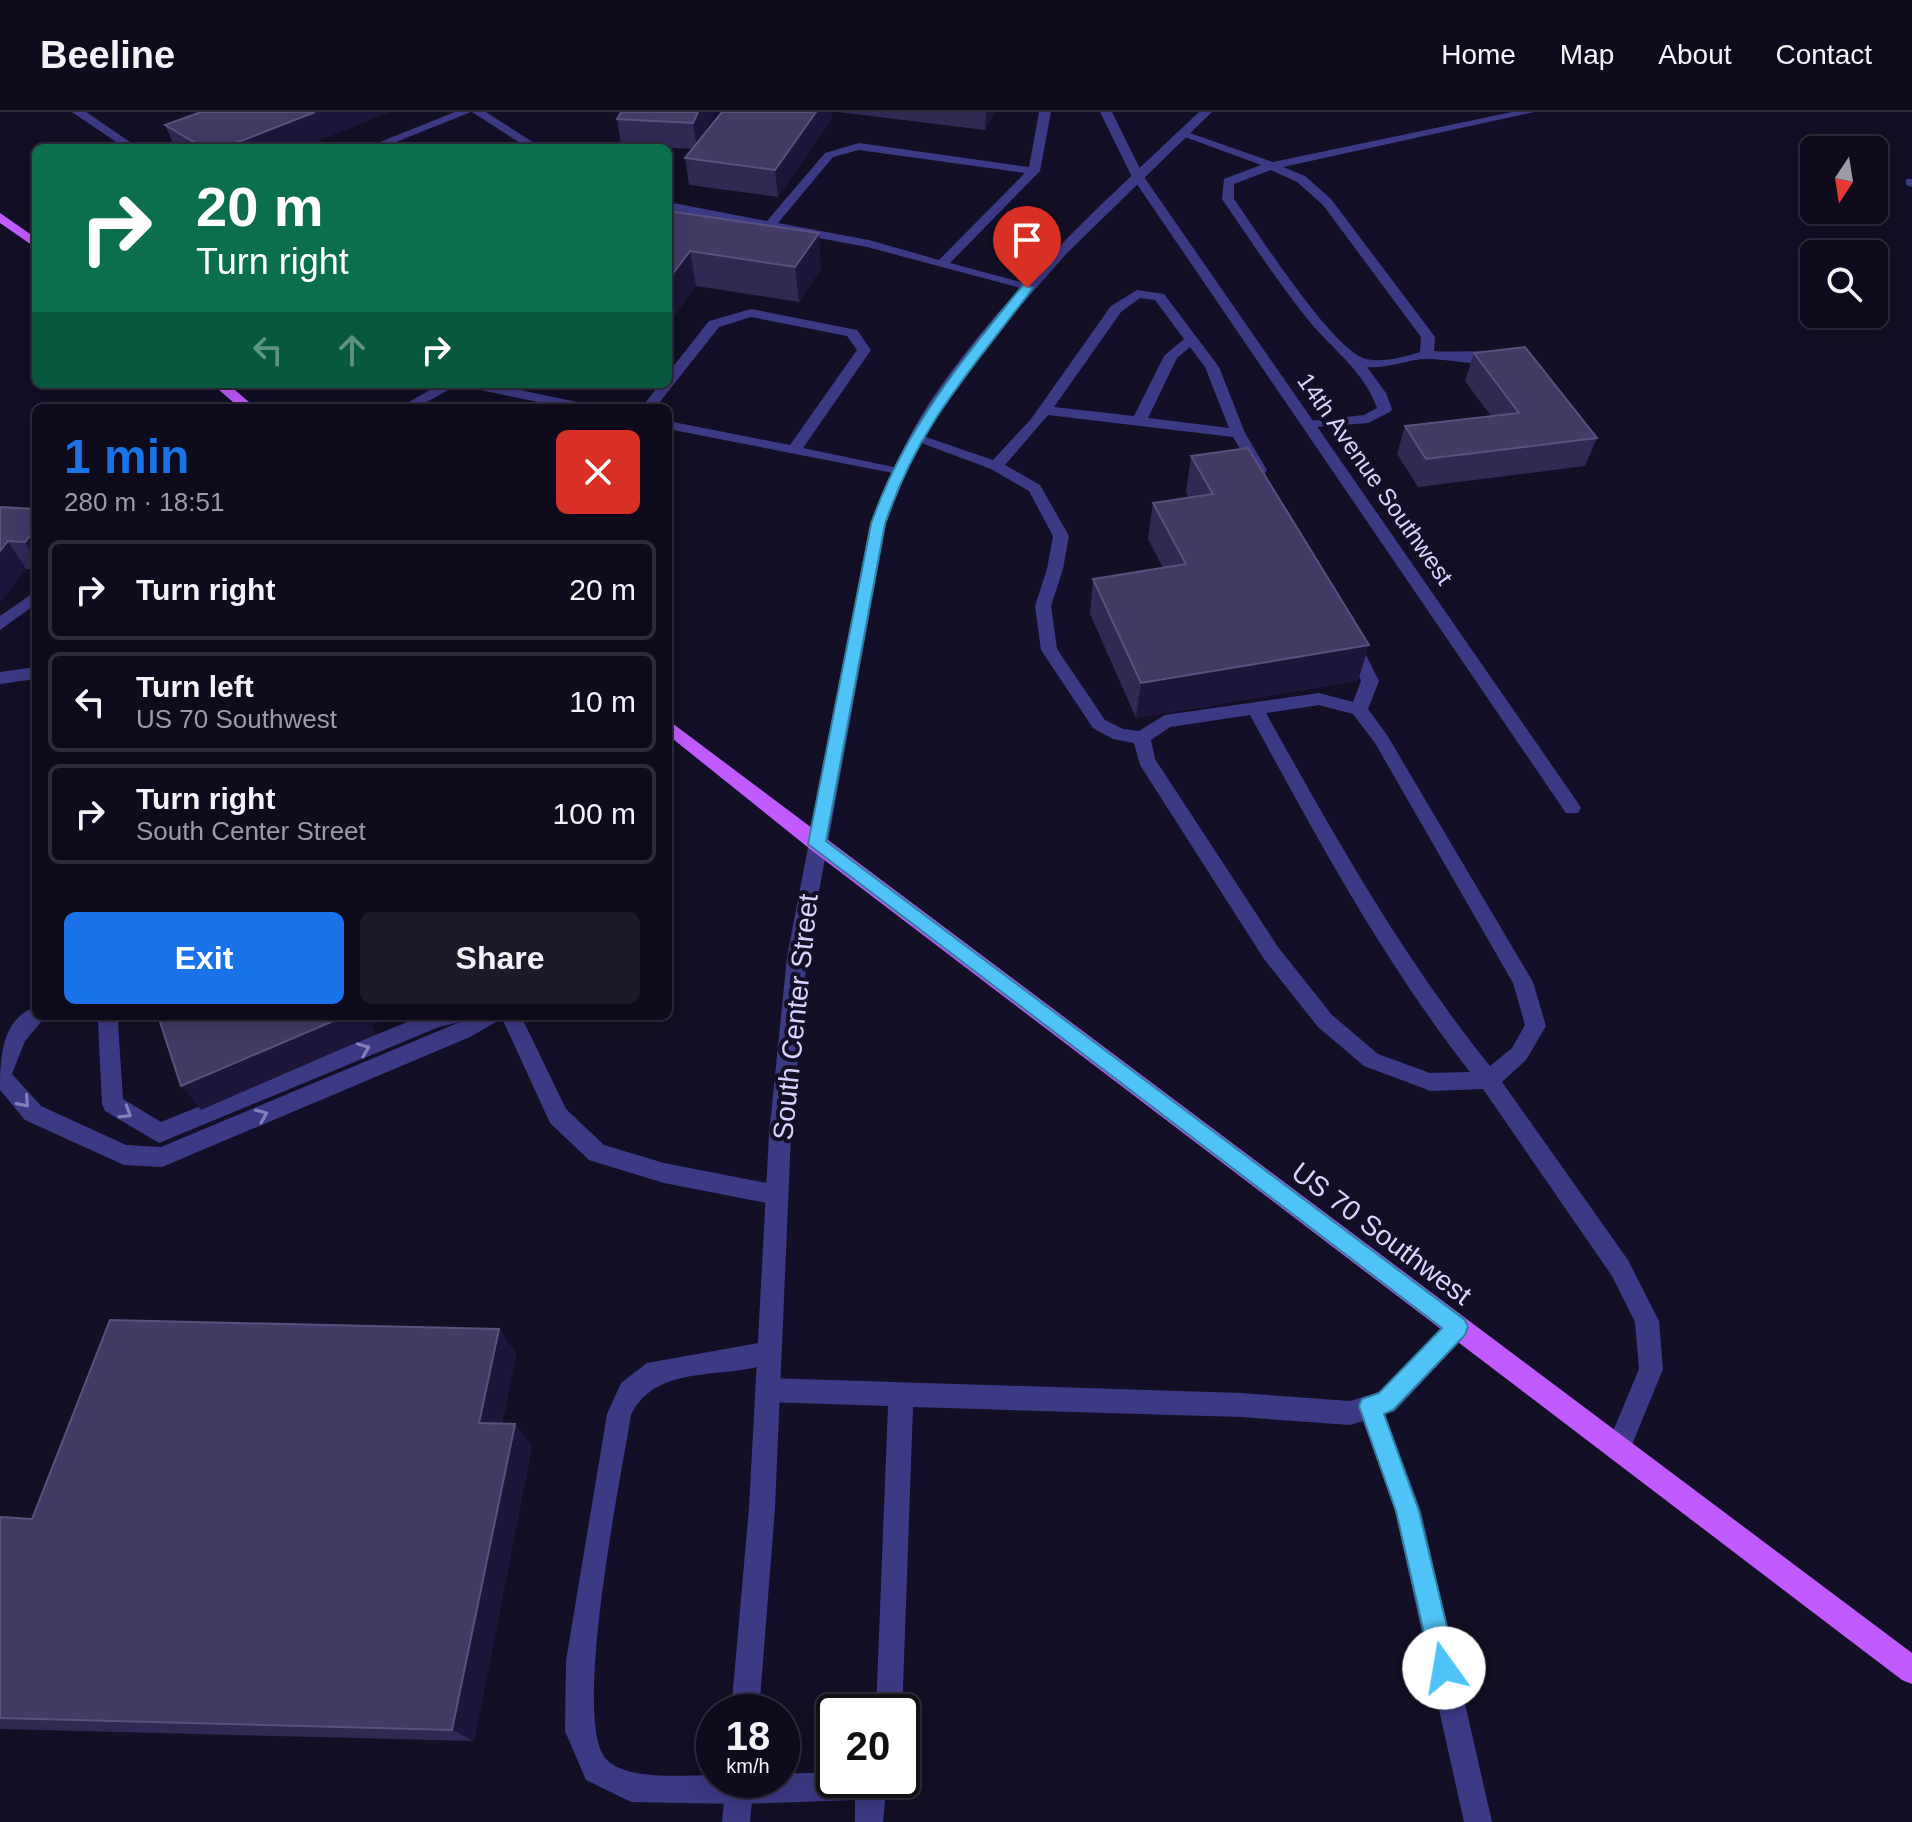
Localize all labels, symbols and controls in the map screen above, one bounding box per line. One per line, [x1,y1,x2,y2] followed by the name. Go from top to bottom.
[40,34,175,76] text: Beeline
[1441,39,1516,70] text: Home
[1560,39,1614,70] text: Map
[1658,39,1732,70] text: About
[1776,39,1872,70] text: Contact
[1800,136,1888,224] north arrow
[1800,136,1888,328] map controls
[196,175,324,238] text: 20 m
[64,176,168,280] icon: right
[993,206,1061,288] pin
[1005,218,1049,262] icon: arrive
[1800,240,1888,328] button: search
[196,241,349,282] text: Turn right
[246,328,290,372] icon: left
[330,328,374,372] icon: ahead
[414,328,458,372] icon: right
[1292,368,1459,590] street label: 14th Avenue Southwest
[64,430,189,483] text: 1 min
[556,430,640,514] button: close
[64,487,224,517] text: 280 m · 18:51
[68,568,112,612] icon: right
[136,573,275,606] text: Turn right
[569,573,636,606] text: 20 m
[136,670,254,703] text: Turn left
[68,680,112,724] icon: left
[569,685,636,718] text: 10 m
[136,704,337,734] text: US 70 Southwest
[136,782,275,815] text: Turn right
[68,792,112,836] icon: right
[553,797,636,830] text: 100 m
[136,816,366,846] text: South Center Street
[767,892,824,1142] street label: South Center Street
[64,912,344,1004] button: Exit
[360,912,640,1004] button: Share
[356,1043,370,1059] one-way arrow
[14,1093,29,1108] one-way arrow
[118,1103,132,1118] one-way arrow
[253,1109,268,1125] one-way arrow
[1286,1156,1478,1311] street label: US 70 Southwest
[1402,1626,1486,1710] position arrow
[816,1694,920,1798] speed limit sign: 20
[726,1714,770,1758] text: 18
[726,1755,770,1777] text: km/h

